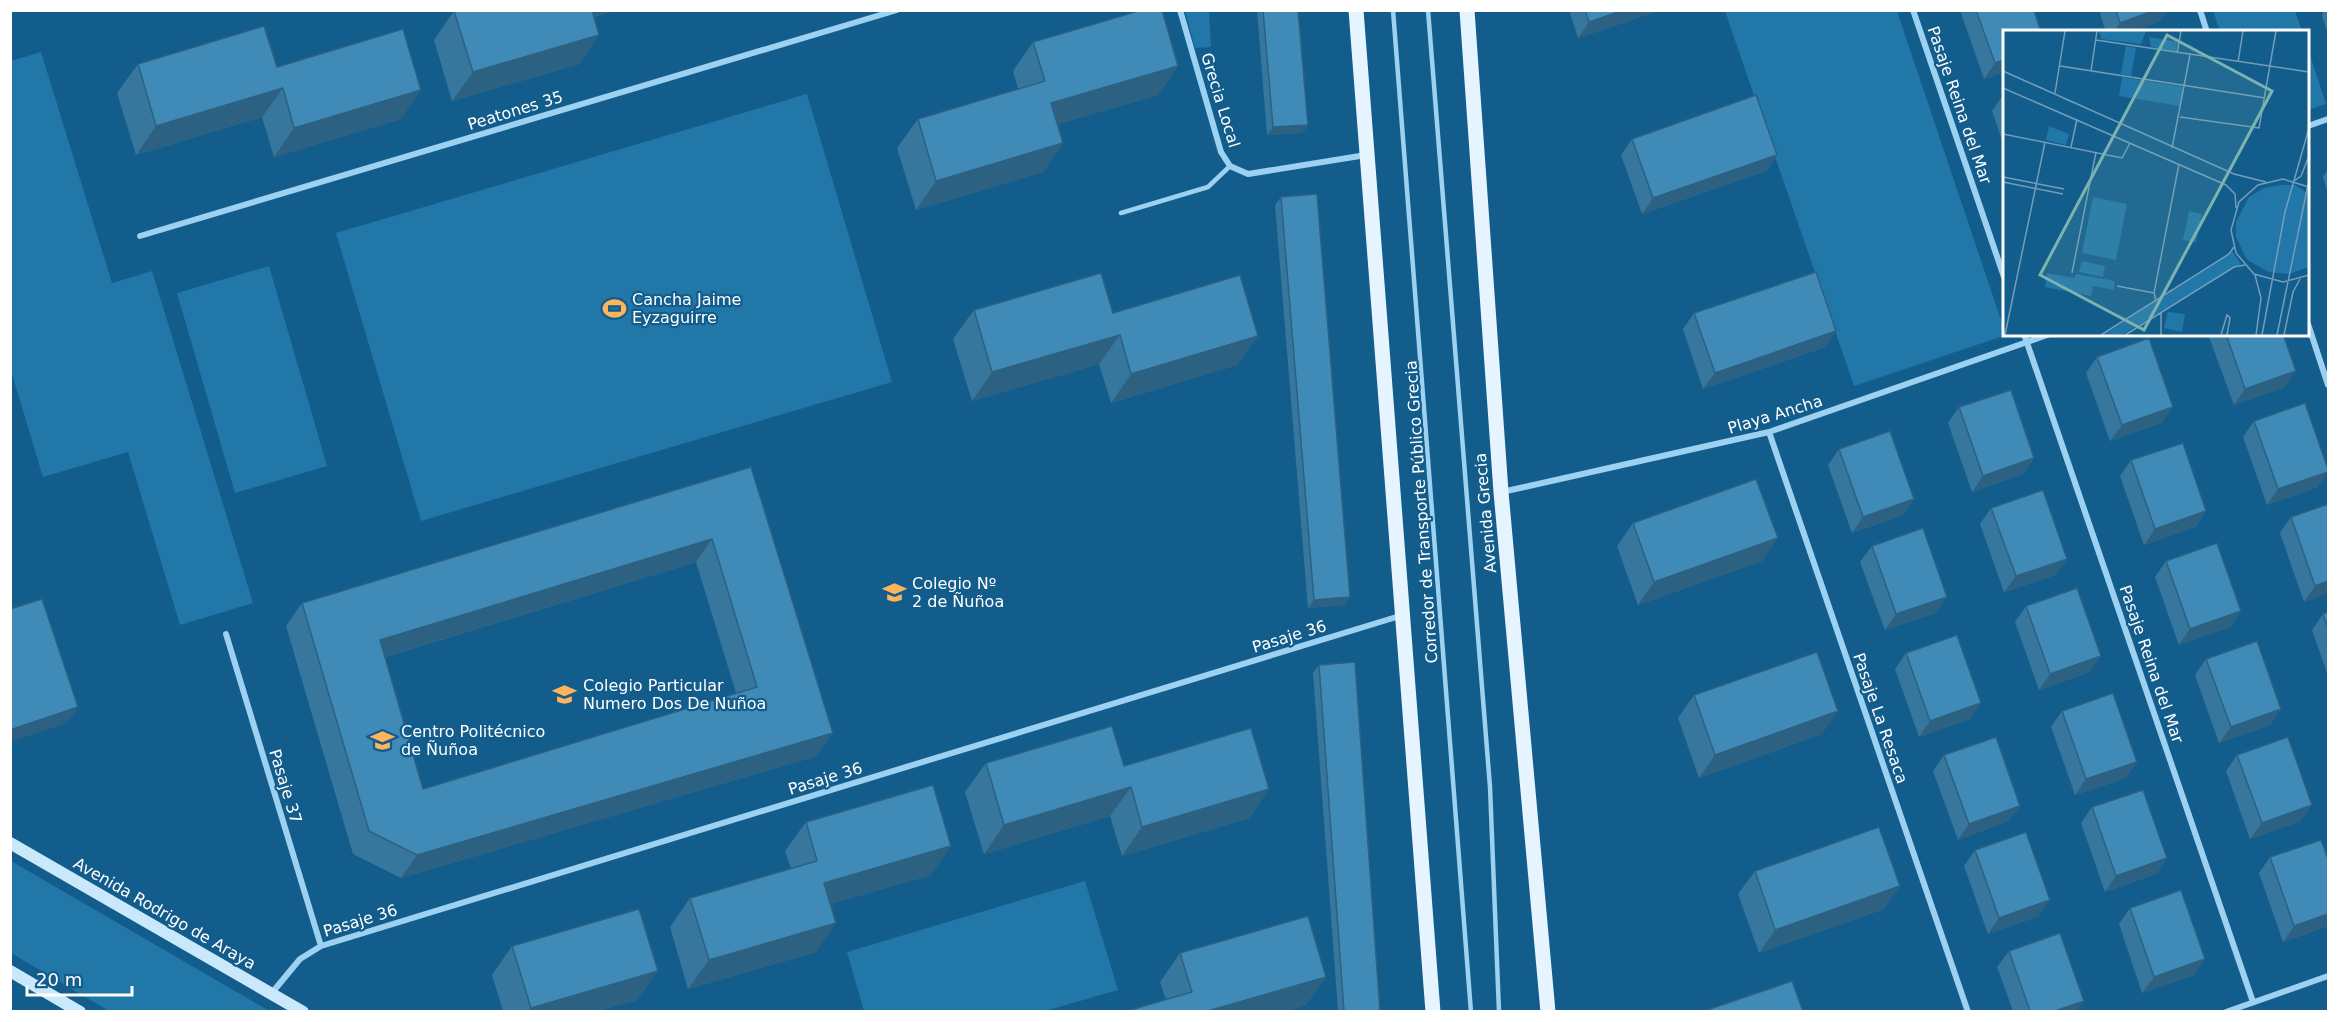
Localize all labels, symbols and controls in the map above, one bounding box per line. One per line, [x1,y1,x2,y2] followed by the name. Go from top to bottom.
[1924,24,1996,187] street label: Pasaje Reina del Mar
[2003,30,2309,336] inset map
[1197,50,1244,150] street label: Grecia Local
[465,87,565,134] street label: Peatones 35
[632,290,741,327] place label: Cancha Jaime Eyzaguirre
[601,295,627,321] sports icon: Cancha Jaime Eyzaguirre
[1401,360,1442,664] street label: Corredor de Transporte Público Grecia
[1725,391,1825,438] street label: Playa Ancha
[1471,452,1500,574] street label: Avenida Grecia
[912,574,1004,611] place label: Colegio Nº 2 de Ñuñoa
[881,579,907,605] school or university icon: Colegio Nº 2 de Ñuñoa
[2116,583,2188,746] street label: Pasaje Reina del Mar
[1250,616,1329,657] street label: Pasaje 36
[1849,650,1912,786] street label: Pasaje La Resaca
[583,676,766,713] place label: Colegio Particular Numero Dos De Nuñoa
[552,681,578,707] school or university icon: Colegio Particular Numero Dos De Nuñoa
[401,722,545,759] place label: Centro Politécnico de Ñuñoa
[370,727,396,753] school or university icon: Centro Politécnico de Ñuñoa
[265,747,306,826] street label: Pasaje 37
[786,758,865,799] street label: Pasaje 36
[70,853,259,973] street label: Avenida Rodrigo de Araya
[321,900,400,941] street label: Pasaje 36
[27,959,132,997] scale bar
[36,969,82,990] text: 20 m

